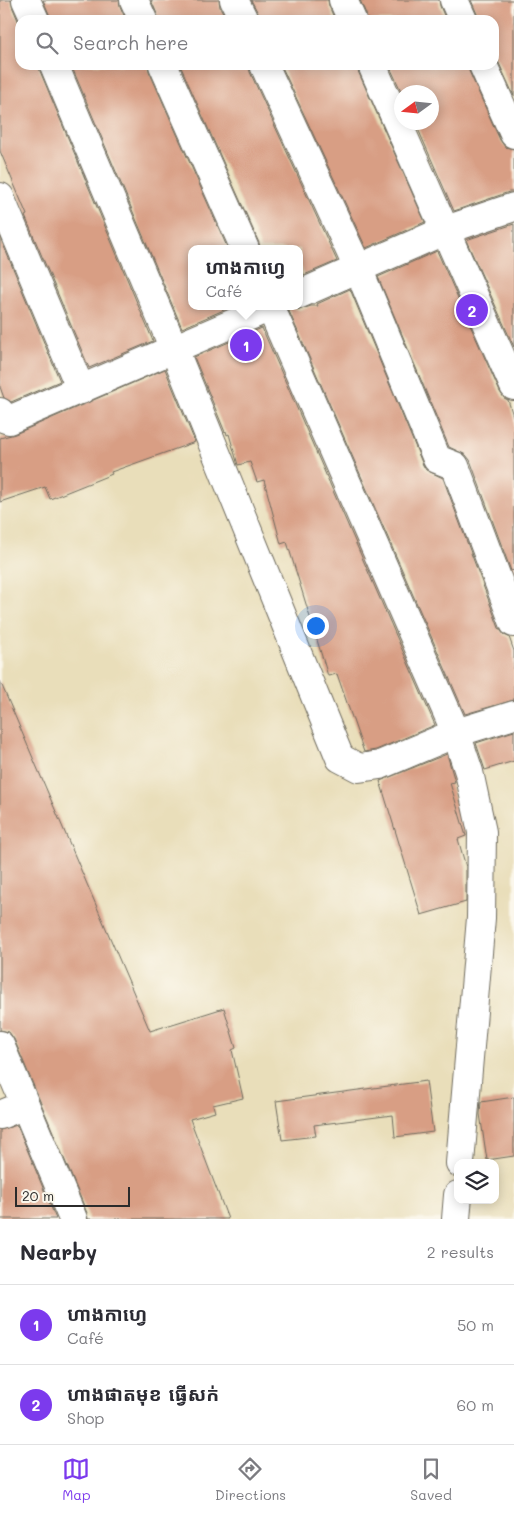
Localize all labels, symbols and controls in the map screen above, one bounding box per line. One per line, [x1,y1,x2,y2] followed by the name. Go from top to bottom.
[15,15,499,70] search box
[33,29,61,57] icon: search
[73,30,189,55] text: Search here
[394,85,439,130] north arrow
[188,245,303,310] popup
[205,254,286,279] text: ហាងកាហ្វេ
[205,280,242,301] text: Café
[456,291,488,329] pin: 2
[230,326,262,364] pin: 1
[303,613,329,639] your location
[454,1159,499,1204] map controls
[454,1159,499,1204] button: layers
[15,1184,130,1207] scale bar
[22,1186,54,1205] text: 20 m
[20,1238,97,1265] text: Nearby
[427,1241,494,1262] text: 2 results
[67,1301,147,1326] text: ហាងកាហ្វេ
[32,1314,40,1335] text: 1
[457,1314,494,1335] text: 50 m
[67,1327,104,1348] text: Café
[67,1381,219,1406] text: ហាងផាតមុខ ធ្វើសក់
[32,1394,40,1415] text: 2
[457,1394,494,1415] text: 60 m
[67,1407,104,1428] text: Shop
[62,1455,91,1504] tab: Map
[215,1455,286,1504] tab: Directions
[410,1455,452,1504] tab: Saved

